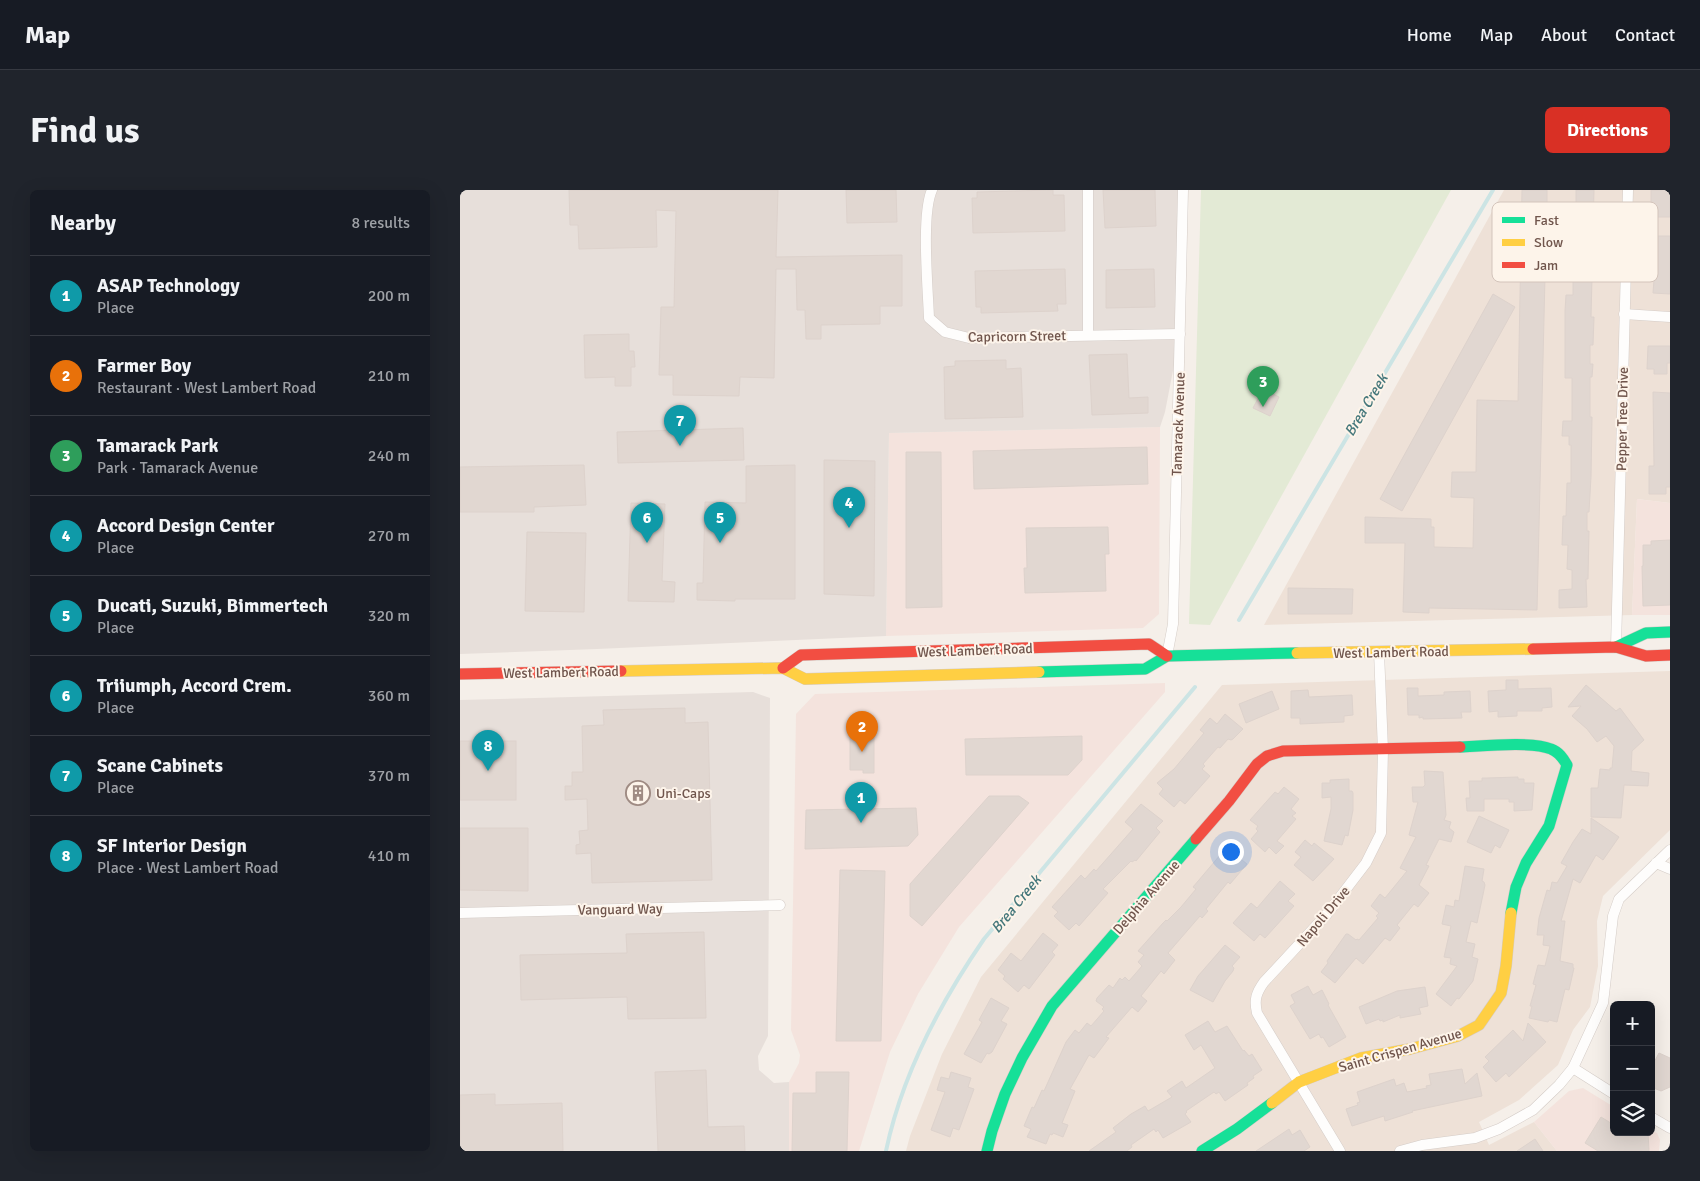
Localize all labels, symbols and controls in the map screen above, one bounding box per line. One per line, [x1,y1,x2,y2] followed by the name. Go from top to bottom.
[25,20,70,50] text: Map
[1407,24,1452,46] text: Home
[1480,24,1513,46] text: Map
[1541,24,1587,46] text: About
[1615,24,1675,46] text: Contact
[1545,107,1670,153] button: Directions
[30,109,140,152] text: Find us
[1492,202,1658,282] legend
[50,210,116,236] text: Nearby
[1534,212,1559,229] text: Fast
[351,213,410,233] text: 8 results
[1534,234,1563,251] text: Slow
[1534,257,1558,274] text: Jam
[97,274,240,298] text: ASAP Technology
[62,286,70,306] text: 1
[368,286,410,306] text: 200 m
[97,298,134,318] text: Place
[968,327,1066,346] street label: Capricorn Street
[97,354,191,378] text: Farmer Boy
[62,366,70,386] text: 2
[368,366,410,386] text: 210 m
[1247,366,1279,407] pin: 3
[1613,367,1632,471] street label: Pepper Tree Drive
[1340,369,1392,439] water label: Brea Creek
[1168,372,1189,476] street label: Tamarack Avenue
[97,378,316,398] text: Restaurant · West Lambert Road
[664,405,696,446] pin: 7
[97,434,218,458] text: Tamarack Park
[62,446,70,466] text: 3
[368,446,410,466] text: 240 m
[97,458,258,478] text: Park · Tamarack Avenue
[833,487,865,528] pin: 4
[631,502,663,543] pin: 6
[704,502,736,543] pin: 5
[97,514,275,538] text: Accord Design Center
[62,526,70,546] text: 4
[368,526,410,546] text: 270 m
[97,538,134,558] text: Place
[97,594,328,618] text: Ducati, Suzuki, Bimmertech
[62,606,70,626] text: 5
[368,606,410,626] text: 320 m
[97,618,134,638] text: Place
[917,640,1033,661] street label: West Lambert Road
[1333,643,1449,662] street label: West Lambert Road
[503,663,619,682] street label: West Lambert Road
[97,674,292,698] text: Triiumph, Accord Crem.
[62,686,70,706] text: 6
[368,686,410,706] text: 360 m
[97,698,134,718] text: Place
[846,711,878,752] pin: 2
[472,730,504,771] pin: 8
[97,754,223,778] text: Scane Cabinets
[62,766,70,786] text: 7
[368,766,410,786] text: 370 m
[97,778,134,798] text: Place
[625,780,651,806] building icon: Uni-Caps
[845,782,877,823] pin: 1
[656,785,711,802] place label: Uni-Caps
[97,834,247,858] text: SF Interior Design
[1218,839,1244,865] your location
[62,846,70,866] text: 8
[368,846,410,866] text: 410 m
[1109,857,1183,938] street label: Delphia Avenue
[97,858,278,878] text: Place · West Lambert Road
[987,870,1046,937] water label: Brea Creek
[1293,883,1354,950] street label: Napoli Drive
[577,900,663,919] street label: Vanguard Way
[1610,1001,1655,1136] map controls
[1610,1001,1655,1046] button: +
[1337,1025,1464,1076] street label: Saint Crispen Avenue
[1610,1046,1655,1091] button: −
[1610,1091,1655,1136] button: layers

